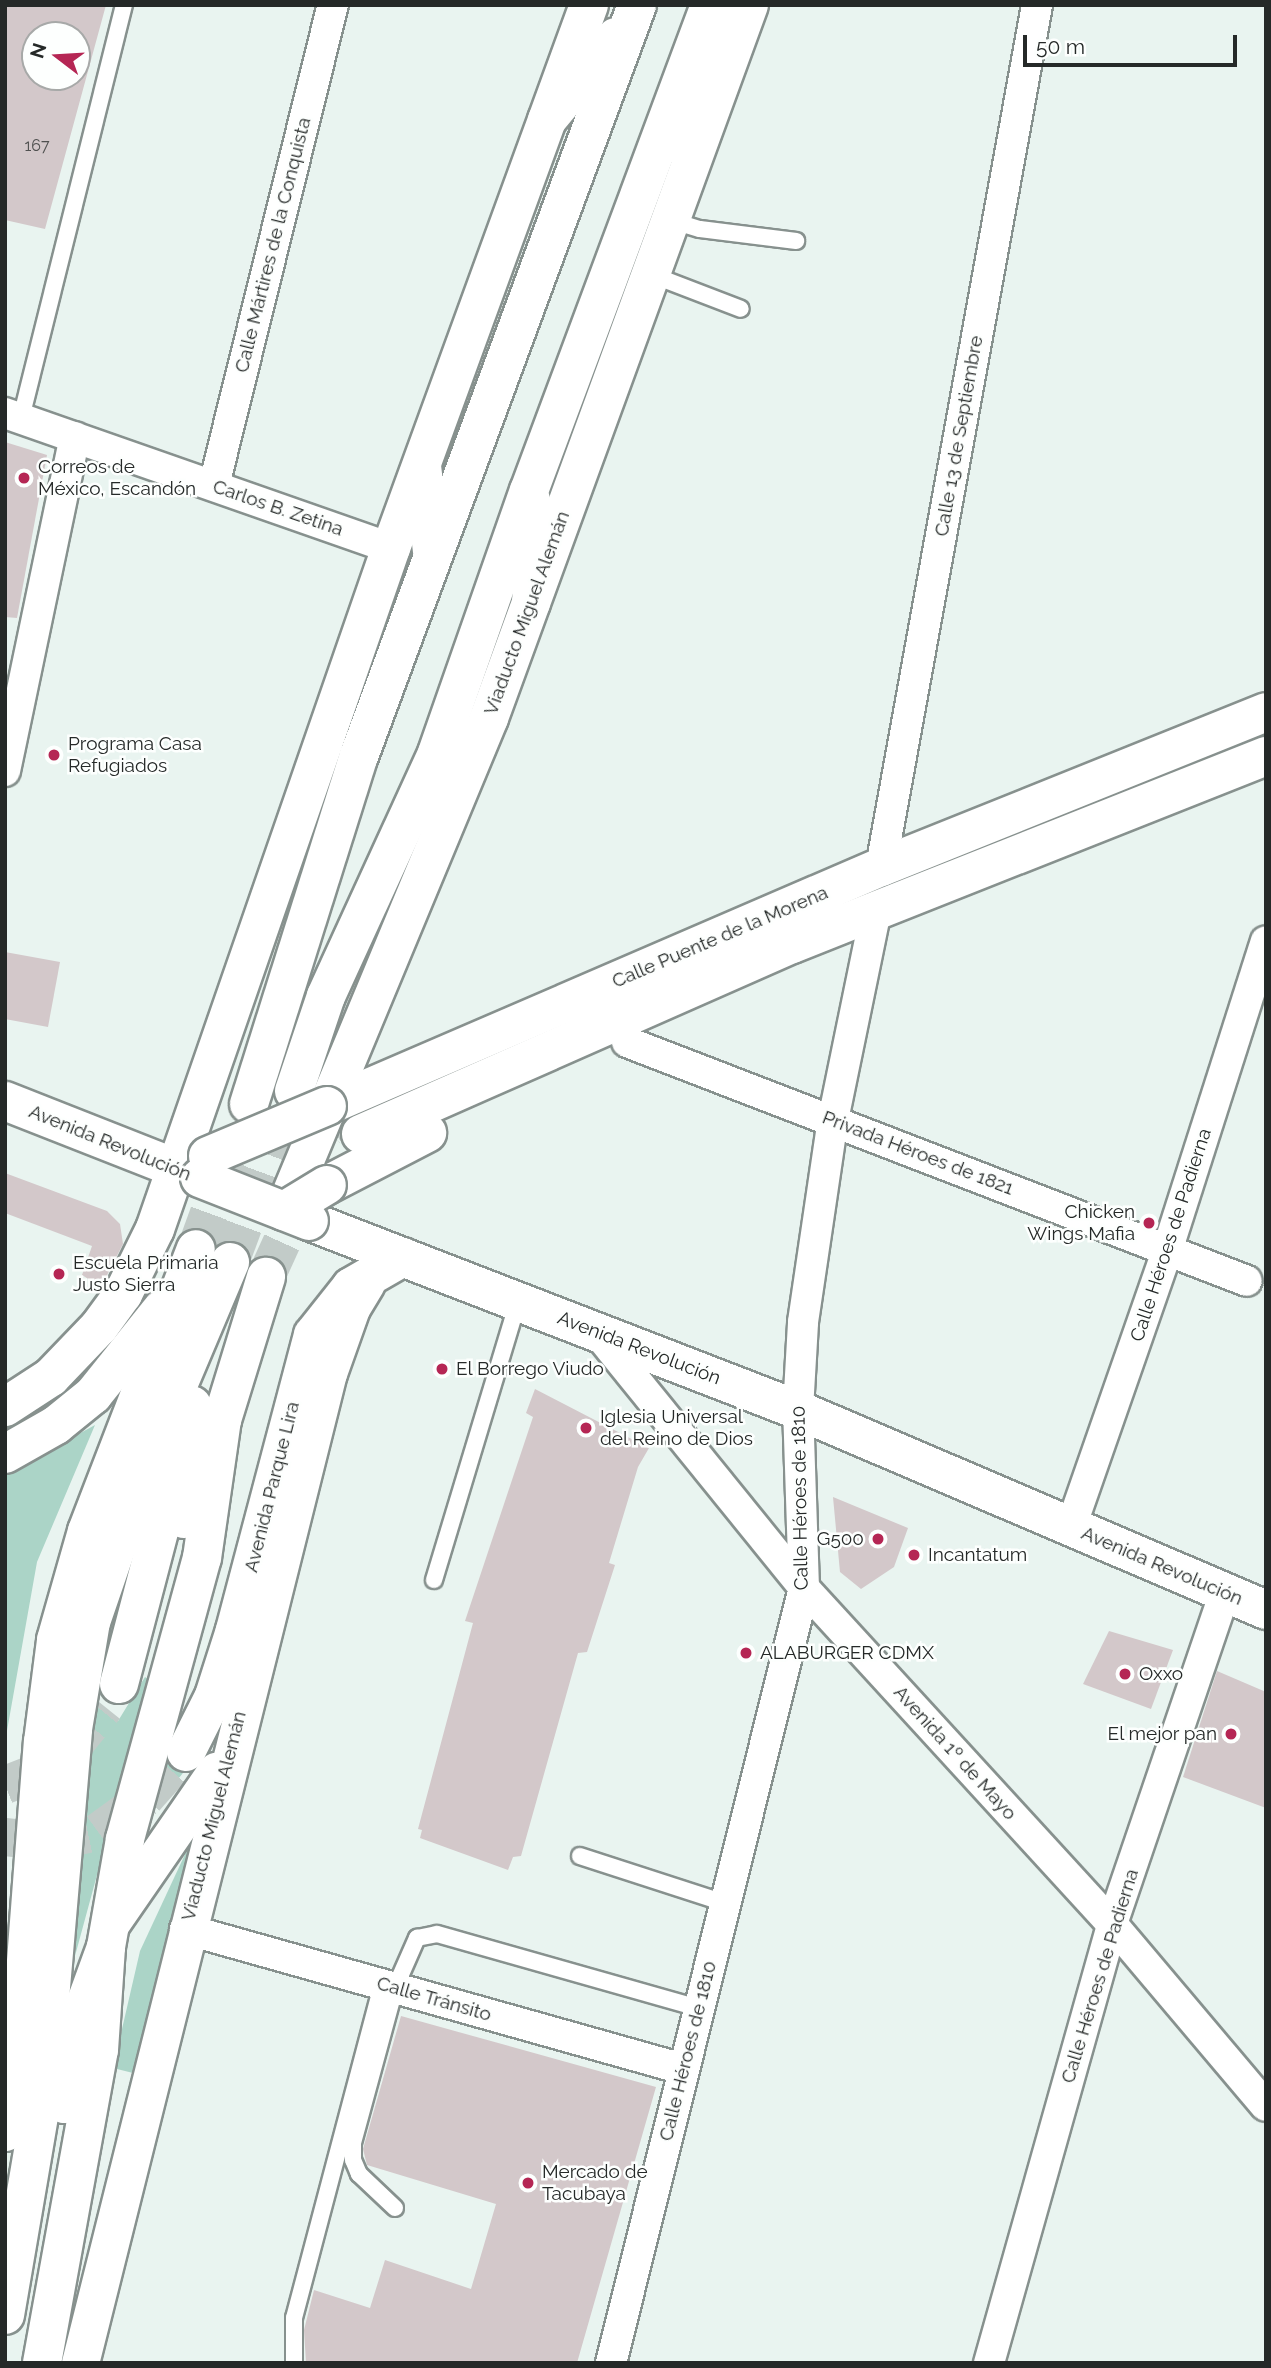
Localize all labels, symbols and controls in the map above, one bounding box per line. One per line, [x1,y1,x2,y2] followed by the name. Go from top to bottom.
[21,21,91,91] north arrow
[1026,21,1240,65] scale bar
[1036,34,1085,59] text: 50 m
[25,40,50,61] text: N
[230,115,316,375] street label: Calle Mártires de la Conquista
[24,136,50,156] house number: 167
[930,334,988,538] street label: Calle 13 de Septiembre
[38,456,196,500] place label: Correos de México, Escandón
[16,470,32,486] marker: Correos de México, Escandón
[210,475,346,541] street label: Carlos B. Zetina
[479,507,575,719] street label: Viaducto Miguel Alemán
[68,733,202,777] place label: Programa Casa Refugiados
[46,747,62,763] marker: Programa Casa Refugiados
[609,881,831,993] street label: Calle Puente de la Morena
[26,1100,194,1186] street label: Avenida Revolución
[819,1106,1017,1200] street label: Privada Héroes de 1821
[1126,1126,1216,1344] street label: Calle Héroes de Padierna
[1027,1201,1135,1245] place label: Chicken Wings Mafia
[1141,1215,1157,1231] marker: Chicken Wings Mafia
[73,1252,219,1296] place label: Escuela Primaria Justo Sierra
[51,1266,67,1282] marker: Escuela Primaria Justo Sierra
[554,1306,724,1390] street label: Avenida Revolución
[456,1358,605,1380] place label: El Borrego Viudo
[434,1361,450,1377] marker: El Borrego Viudo
[240,1399,304,1575] street label: Avenida Parque Lira
[600,1406,754,1450] place label: Iglesia Universal del Reino de Dios
[787,1406,813,1590] street label: Calle Héroes de 1810
[578,1420,594,1436] marker: Iglesia Universal del Reino de Dios
[1078,1522,1246,1610] street label: Avenida Revolución
[817,1528,864,1550] place label: G500
[870,1531,886,1547] marker: G500
[928,1544,1027,1566] place label: Incantatum
[906,1547,922,1563] marker: Incantatum
[760,1642,934,1664] place label: ALABURGER CDMX
[738,1645,754,1661] marker: ALABURGER CDMX
[1139,1663,1183,1685] place label: Oxxo
[1117,1666,1133,1682] marker: Oxxo
[889,1681,1021,1825] street label: Avenida 1º de Mayo
[177,1708,251,1924] street label: Viaducto Miguel Alemán
[1107,1723,1217,1745] place label: El mejor pan
[1223,1726,1239,1742] marker: El mejor pan
[1057,1866,1143,2086] street label: Calle Héroes de Padierna
[655,1959,721,2143] street label: Calle Héroes de 1810
[374,1972,494,2026] street label: Calle Tránsito
[542,2161,648,2205] place label: Mercado de Tacubaya
[520,2175,536,2191] marker: Mercado de Tacubaya

